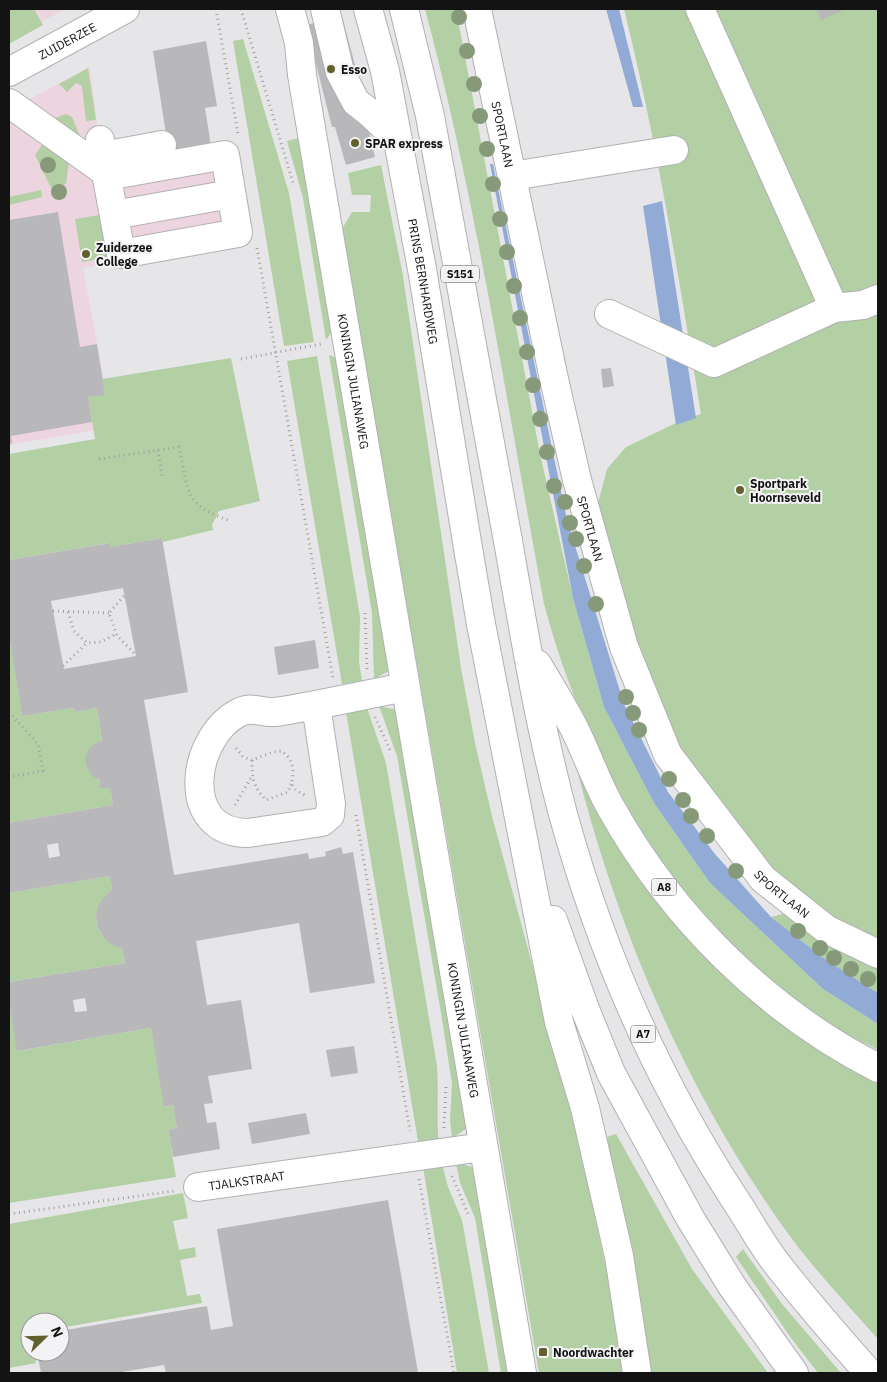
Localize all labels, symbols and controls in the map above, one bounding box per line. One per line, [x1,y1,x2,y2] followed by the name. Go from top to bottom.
[35,19,99,62] street label: ZUIDERZEE
[341,62,367,77] place label: Esso
[325,63,337,75] marker: Esso
[489,100,517,169] street label: SPORTLAAN
[365,136,443,151] place label: SPAR express
[349,137,361,149] marker: SPAR express
[405,217,442,345] street label: PRINS BERNHARDWEG
[96,240,153,269] place label: Zuiderzee College
[80,248,92,260] marker: Zuiderzee College
[441,266,479,282] road number: S151
[335,312,373,450] street label: KONINGIN JULIANAWEG
[750,476,821,505] place label: Sportpark Hoornseveld
[734,484,746,496] marker: Sportpark Hoornseveld
[574,494,607,563] street label: SPORTLAAN
[751,867,813,921] street label: SPORTLAAN
[652,879,676,896] road number: A8
[445,961,483,1099] street label: KONINGIN JULIANAWEG
[630,1026,656,1042] road number: A7
[207,1167,286,1193] street label: TJALKSTRAAT
[20,1312,70,1362] north arrow
[47,1324,67,1340] text: N
[553,1345,634,1360] place label: Noordwachter
[537,1346,549,1358] marker: Noordwachter

